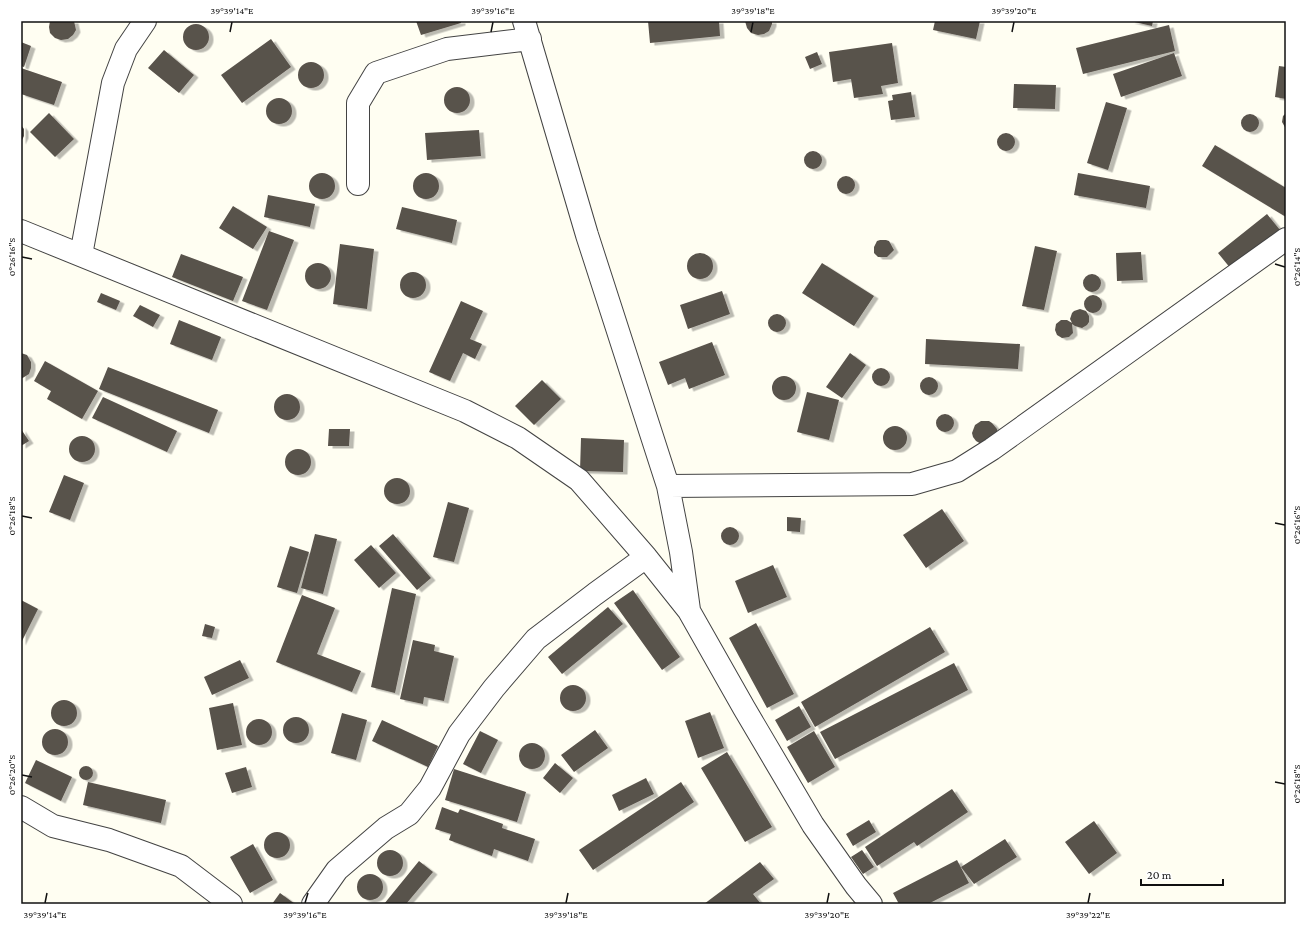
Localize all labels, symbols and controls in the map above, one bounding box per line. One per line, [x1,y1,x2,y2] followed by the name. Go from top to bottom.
[210,5,254,16] text: 39°39'14"E
[471,5,515,16] text: 39°39'16"E
[731,5,775,16] text: 39°39'18"E
[991,5,1037,16] text: 39°39'20"E
[6,237,17,276] text: 0°26'16"S
[1291,247,1302,286] text: 0°26'14"S
[6,496,17,535] text: 0°26'18"S
[1291,505,1302,544] text: 0°26'16"S
[6,755,17,795] text: 0°26'20"S
[1291,764,1302,803] text: 0°26'18"S
[1141,861,1223,887] scale bar
[1147,868,1172,882] text: 20 m
[23,909,67,920] text: 39°39'14"E
[283,909,327,920] text: 39°39'16"E
[544,909,588,920] text: 39°39'18"E
[804,909,850,920] text: 39°39'20"E
[1066,909,1111,920] text: 39°39'22"E

